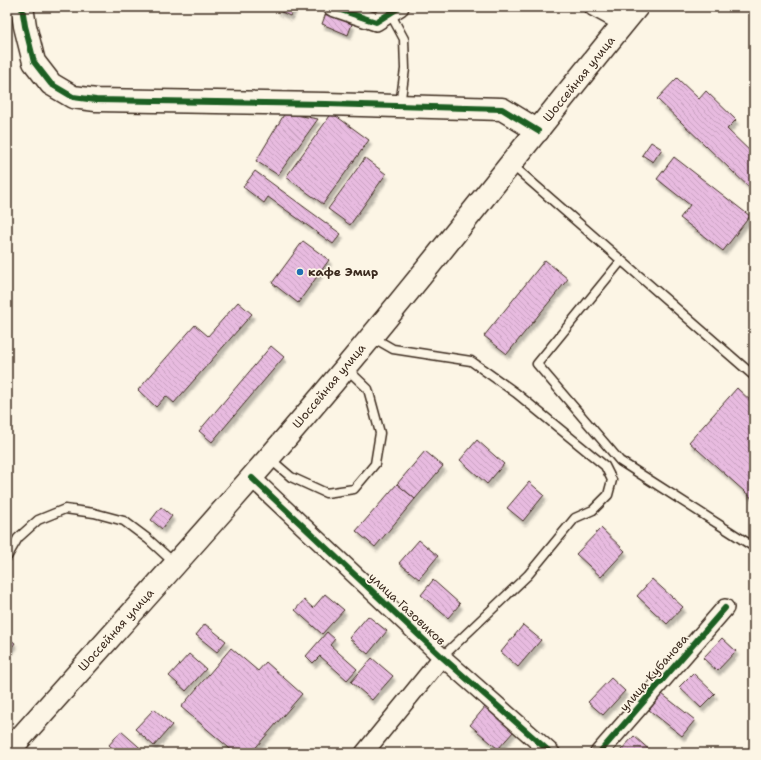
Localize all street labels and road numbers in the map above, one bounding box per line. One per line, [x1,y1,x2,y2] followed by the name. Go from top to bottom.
[539,32,619,125] street label: Шоссейная улица
[289,340,370,432] street label: Шоссейная улица
[365,569,449,649] street label: улица Газовиков
[75,585,158,675] street label: Шоссейная улица
[616,631,692,715] street label: улица Кубанова

